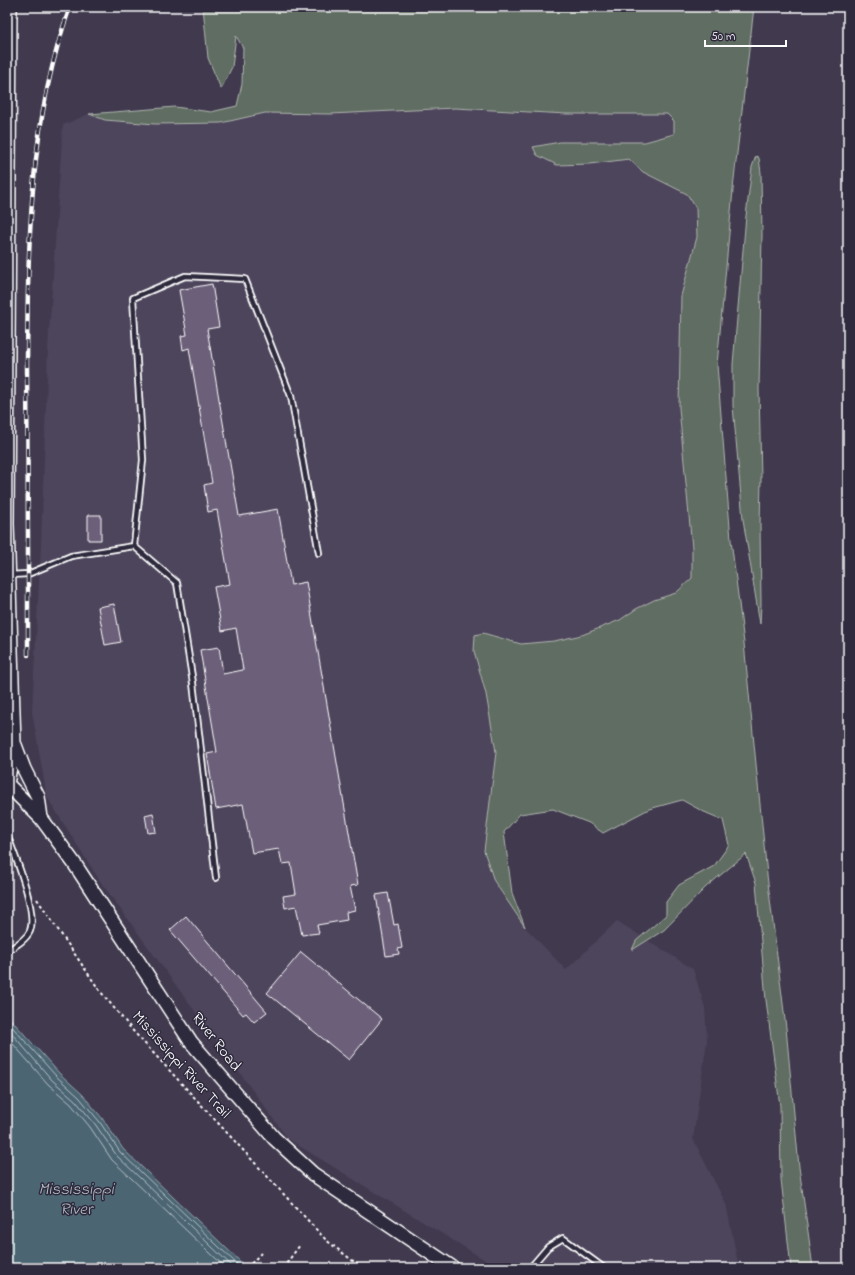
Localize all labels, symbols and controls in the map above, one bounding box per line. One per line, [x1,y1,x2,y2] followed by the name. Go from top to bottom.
[705,22,786,48] scale bar
[711,28,735,46] text: 50 m
[126,1006,236,1125] street label: Mississippi River Trail
[185,1007,247,1077] street label: River Road
[38,1177,116,1222] water label: Mississippi River

